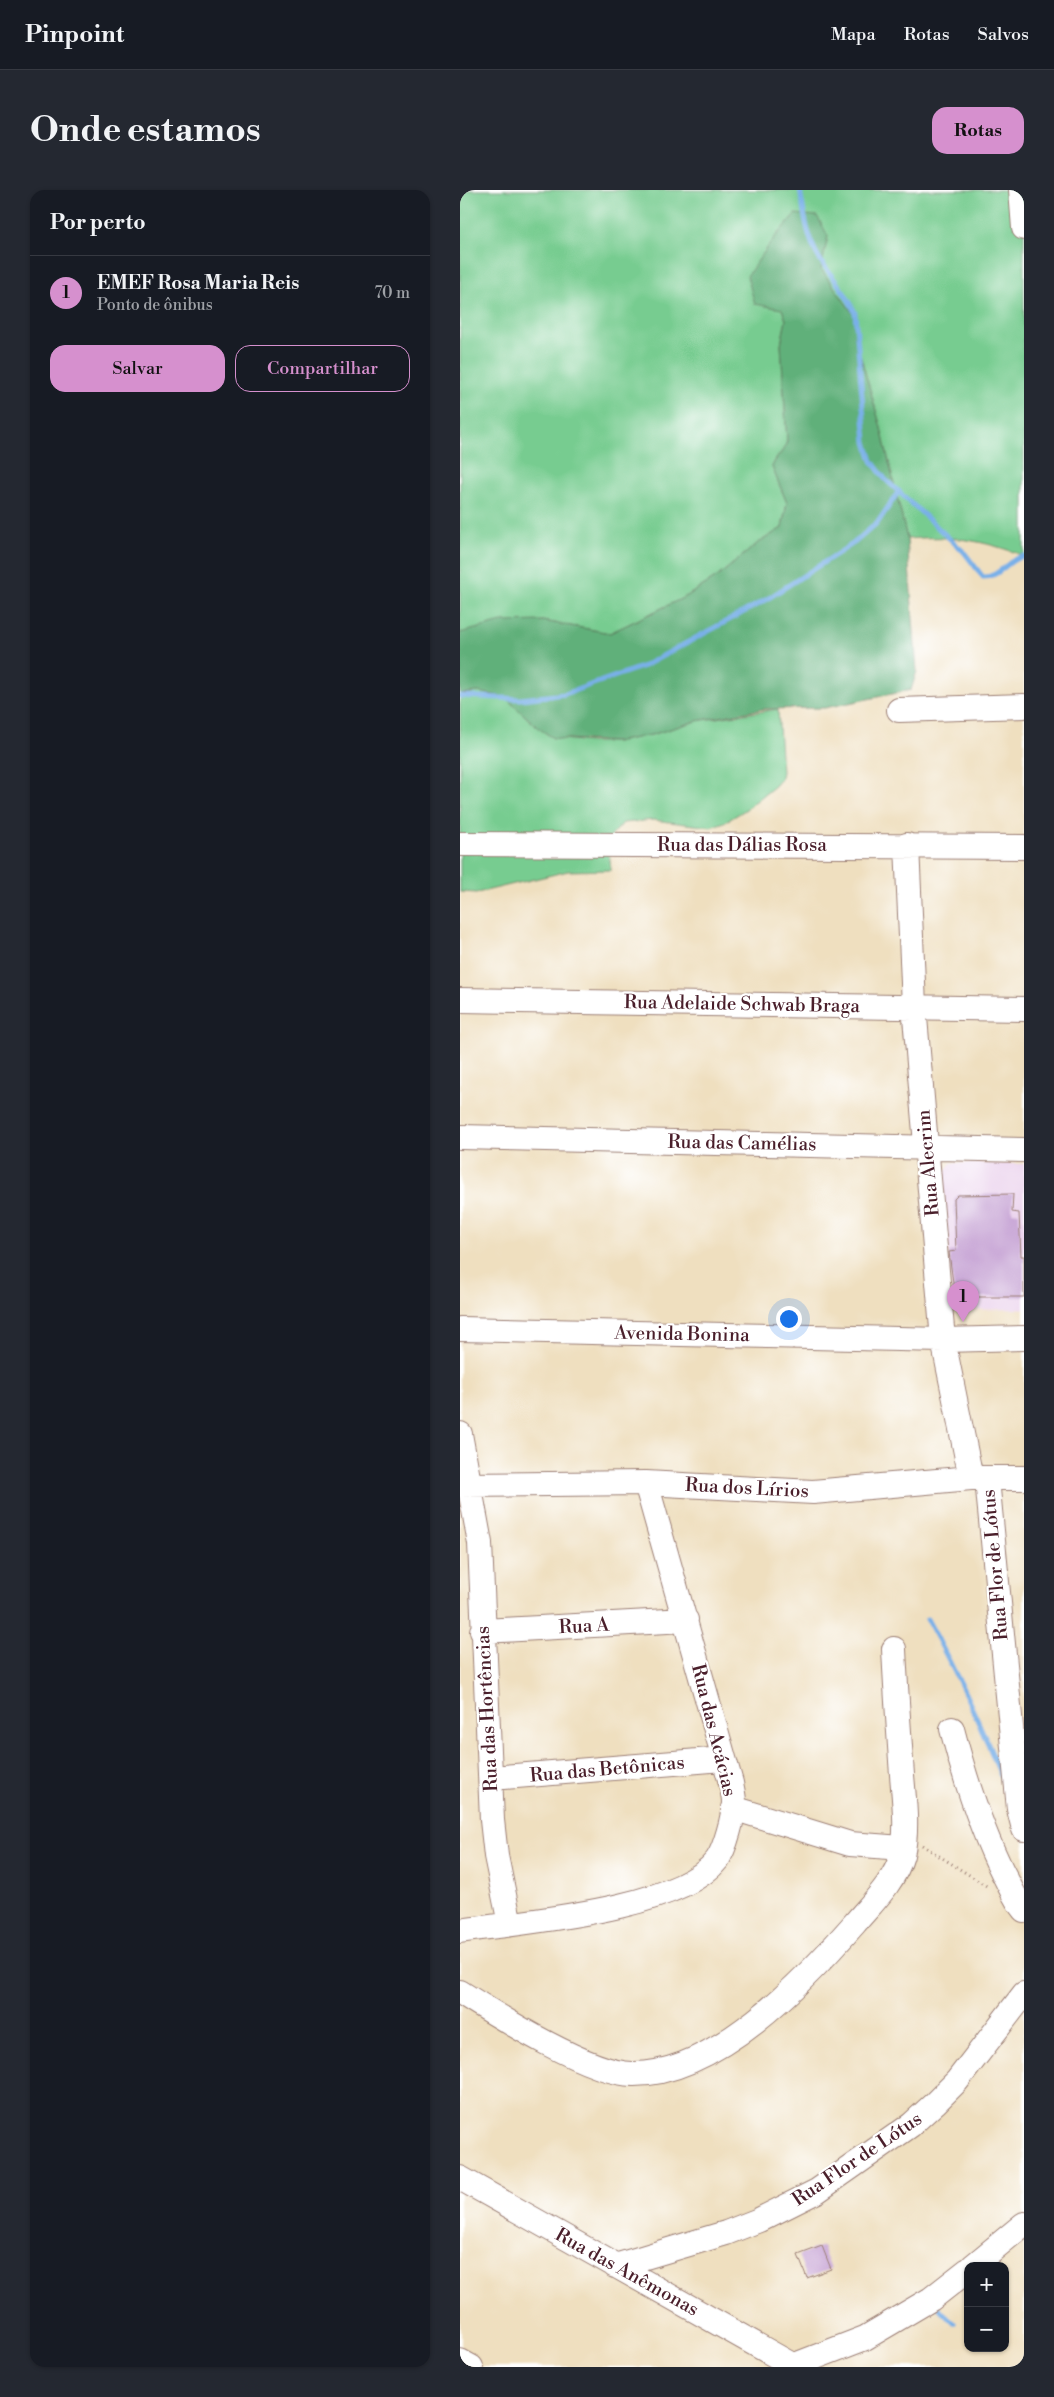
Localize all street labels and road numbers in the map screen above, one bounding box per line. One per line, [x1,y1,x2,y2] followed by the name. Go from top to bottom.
[657,833,827,857] street label: Rua das Dálias Rosa
[624,990,861,1018] street label: Rua Adelaide Schwab Braga
[911,1108,945,1217] street label: Rua Alecrim
[667,1130,817,1156] street label: Rua das Camélias
[613,1321,750,1347] street label: Avenida Bonina
[685,1473,809,1503] street label: Rua dos Lírios
[976,1488,1014,1642] street label: Rua Flor de Lótus
[558,1613,611,1639] street label: Rua A
[471,1625,503,1793] street label: Rua das Hortências
[686,1661,742,1799] street label: Rua das Acácias
[529,1750,685,1788] street label: Rua das Betônicas
[787,2107,927,2211] street label: Rua Flor de Lótus
[551,2223,703,2321] street label: Rua das Anêmonas

